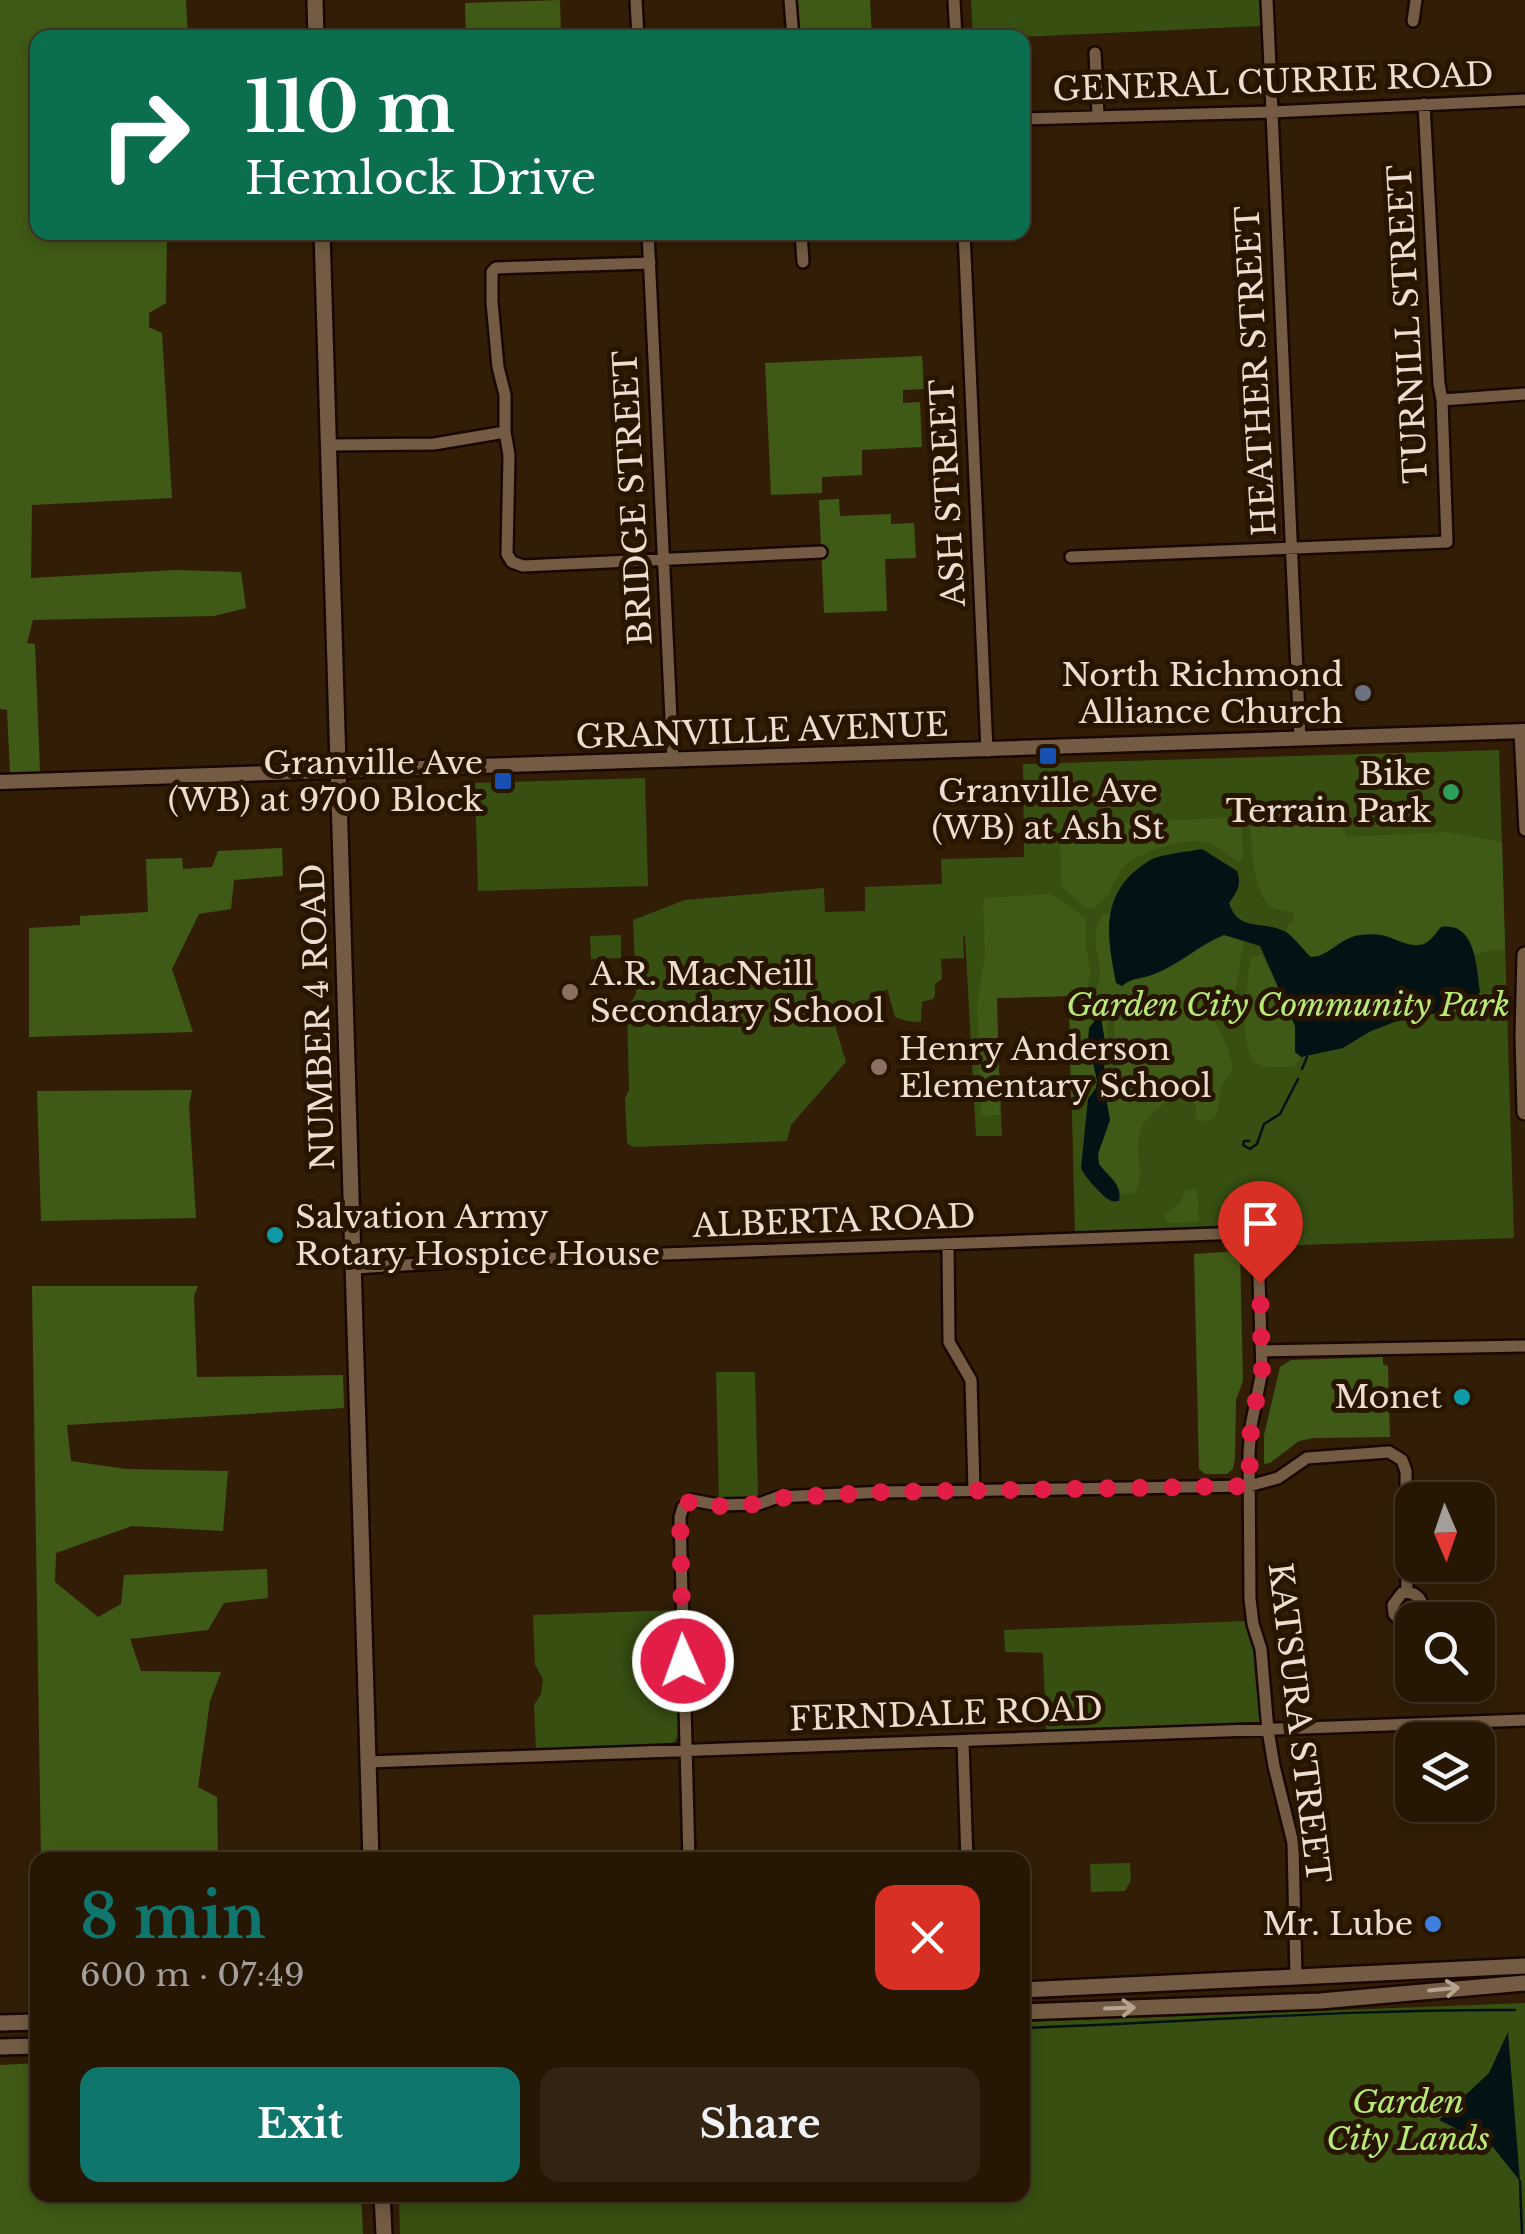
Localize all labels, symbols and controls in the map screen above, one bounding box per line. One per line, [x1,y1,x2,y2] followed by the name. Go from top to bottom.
[1052,54,1494,110] street label: GENERAL CURRIE ROAD
[245,64,455,151] text: 110 m
[80,70,210,200] icon: right
[245,150,596,206] text: Hemlock Drive
[1380,163,1436,484] street label: TURNILL STREET
[1227,205,1285,537] street label: HEATHER STREET
[605,349,661,646] street label: BRIDGE STREET
[922,378,974,609] street label: ASH STREET
[1061,655,1343,732] place label: North Richmond Alliance Church
[1352,682,1374,704] marker: North Richmond Alliance Church
[575,705,949,757] street label: GRANVILLE AVENUE
[168,743,483,820] place label: Granville Ave (WB) at 9700 Block
[1037,745,1059,767] marker: Granville Ave (WB) at Ash St
[1226,754,1431,831] place label: Bike Terrain Park
[492,770,514,792] marker: Granville Ave (WB) at 9700 Block
[932,771,1164,848] place label: Granville Ave (WB) at Ash St
[1440,781,1462,803] marker: Bike Terrain Park
[293,863,343,1171] street label: NUMBER 4 ROAD
[589,954,884,1031] place label: A.R. MacNeill Secondary School
[559,981,581,1003] marker: A.R. MacNeill Secondary School
[1066,985,1510,1025] park label: Garden City Community Park
[899,1029,1212,1106] place label: Henry Anderson Elementary School
[868,1056,890,1078] marker: Henry Anderson Elementary School
[1218,1181,1303,1284] pin
[691,1196,976,1246] street label: ALBERTA ROAD
[1233,1196,1288,1251] icon: arrive
[295,1197,660,1274] place label: Salvation Army Rotary Hospice House
[264,1224,286,1246] marker: Salvation Army Rotary Hospice House
[1335,1377,1442,1417] place label: Monet
[1451,1386,1473,1408] marker: Monet
[1395,1482,1495,1582] north arrow
[1395,1482,1495,1822] map controls
[1259,1561,1339,1886] street label: KATSURA STREET
[1395,1602,1495,1702] button: search
[631,1609,735,1713] position arrow
[789,1689,1103,1739] street label: FERNDALE ROAD
[1395,1722,1495,1822] button: layers
[80,1880,266,1954] text: 8 min
[875,1885,980,1990] button: close
[1262,1904,1413,1944] place label: Mr. Lube
[1422,1913,1444,1935] marker: Mr. Lube
[80,1955,305,1995] text: 600 m · 07:49
[1428,1979,1460,1998] one-way arrow
[1103,1999,1135,2018] one-way arrow
[80,2067,520,2182] button: Exit
[540,2067,980,2182] button: Share
[1326,2082,1490,2159] park label: Garden City Lands

